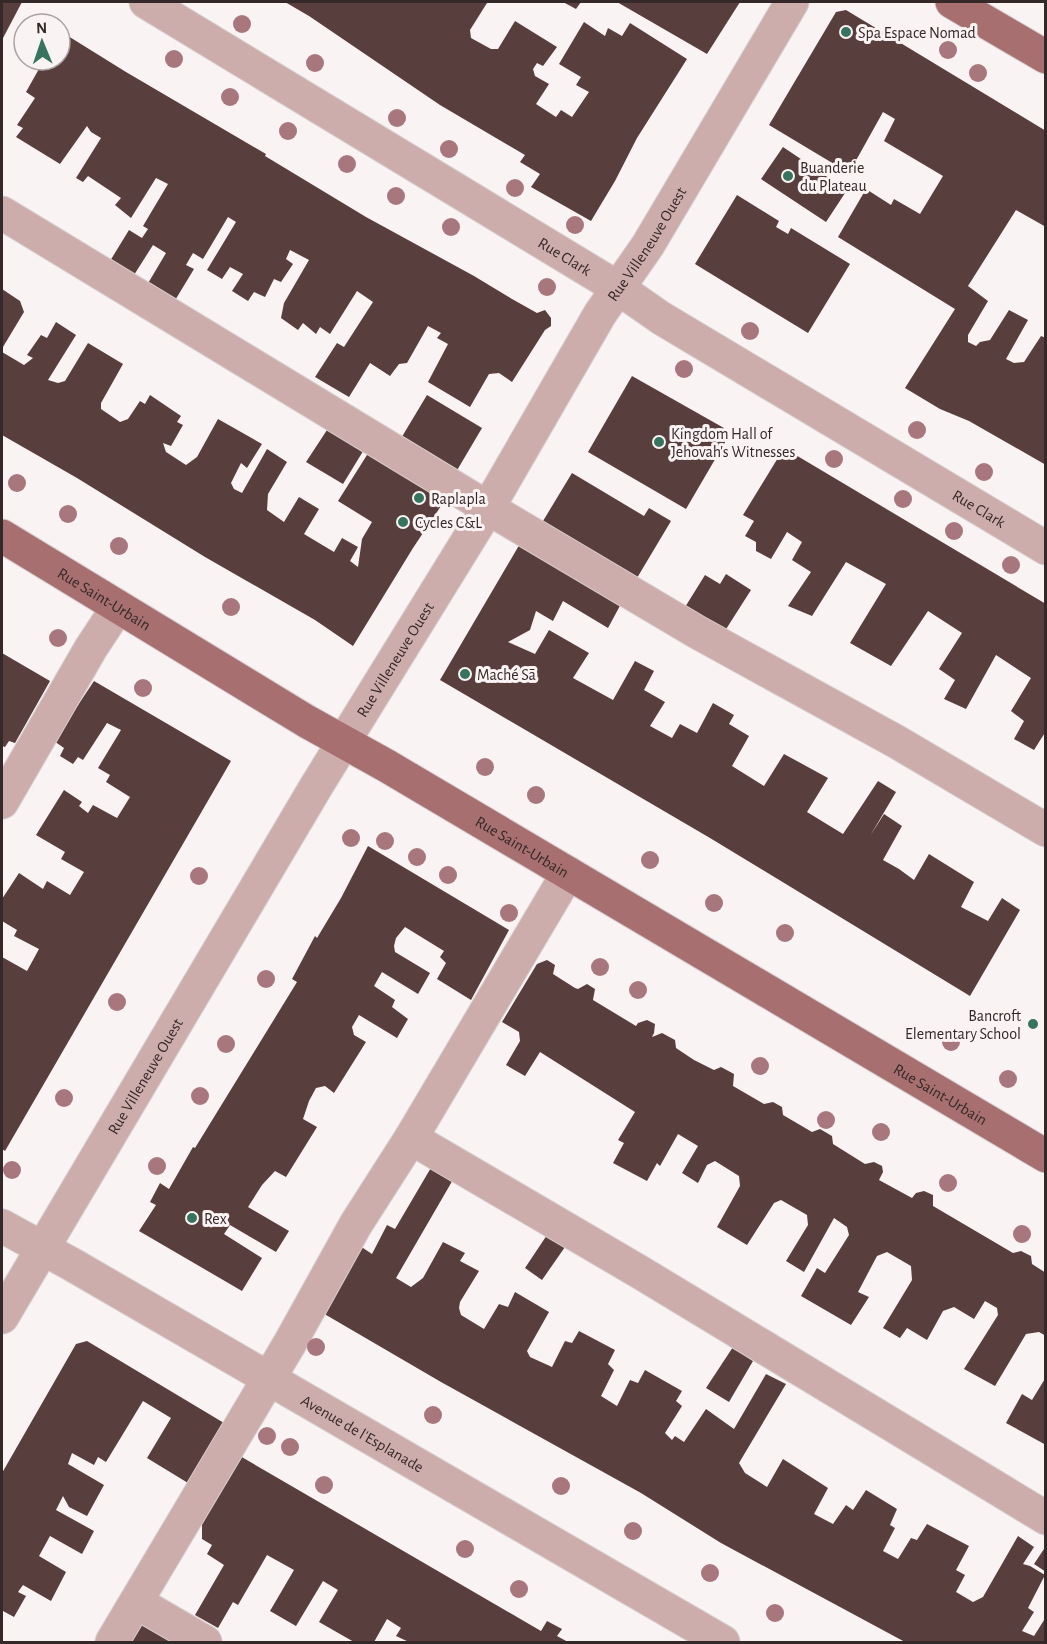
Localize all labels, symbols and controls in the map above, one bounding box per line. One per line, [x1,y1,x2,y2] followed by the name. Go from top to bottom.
[12,12,72,72] north arrow
[36,20,47,36] text: N
[839,25,853,39] marker: Spa Espace Nomad
[858,25,976,41] place label: Spa Espace Nomad
[800,160,867,194] place label: Buanderie du Plateau
[781,169,795,183] marker: Buanderie du Plateau
[605,185,689,304] street label: Rue Villeneuve Ouest
[535,235,594,279] street label: Rue Clark
[671,426,795,460] place label: Kingdom Hall of Jehovah's Witnesses
[652,435,666,449] marker: Kingdom Hall of Jehovah's Witnesses
[949,487,1009,531] street label: Rue Clark
[412,491,426,505] marker: Raplapla
[431,491,486,507] place label: Raplapla
[396,515,410,529] marker: Cycles C&L
[415,515,482,532] place label: Cycles C&L
[55,565,153,634] street label: Rue Saint-Urbain
[354,599,437,720] street label: Rue Villeneuve Ouest
[458,667,472,681] marker: Maché Sā
[477,667,536,683] place label: Maché Sā
[473,813,571,881] street label: Rue Saint-Urbain
[905,1008,1021,1043] place label: Bancroft Elementary School
[105,1016,186,1137] street label: Rue Villeneuve Ouest
[1026,1017,1040,1031] marker: Bancroft Elementary School
[891,1061,990,1128] street label: Rue Saint-Urbain
[185,1211,199,1225] marker: Rex
[204,1211,227,1227] place label: Rex
[298,1392,426,1476] street label: Avenue de l'Esplanade

